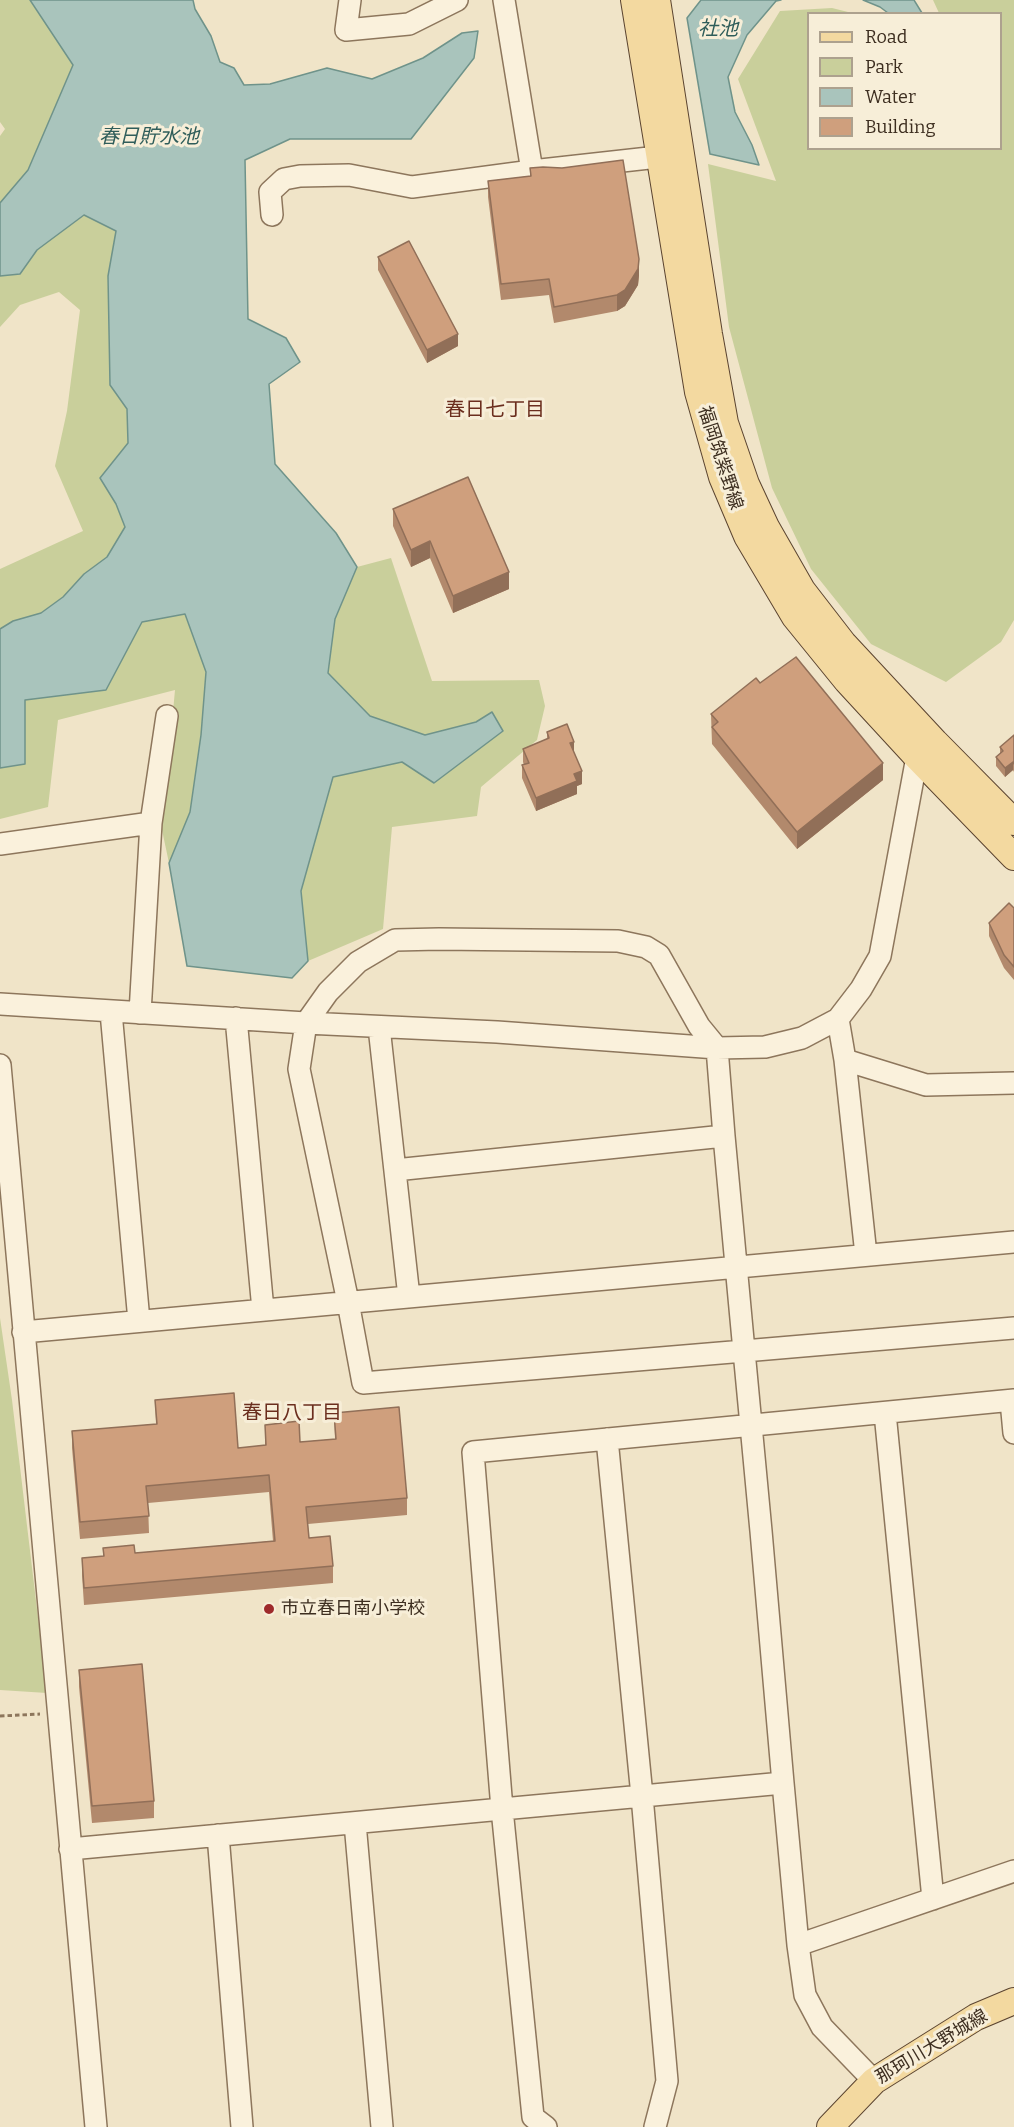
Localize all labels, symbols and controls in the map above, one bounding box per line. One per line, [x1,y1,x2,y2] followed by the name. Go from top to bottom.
[807,12,1002,150] legend
[698,17,738,41] water label: 社池
[865,26,907,48] text: Road
[865,56,903,78] text: Park
[865,86,916,108] text: Water
[865,116,936,138] text: Building
[99,125,199,149] water label: 春日貯水池
[445,398,545,422] district label: 春日七丁目
[693,403,747,513] street label: 福岡筑紫野線
[242,1401,342,1425] district label: 春日八丁目
[281,1598,425,1620] place label: 市立春日南小学校
[262,1602,276,1616] marker: 市立春日南小学校
[872,2005,992,2089] street label: 那珂川大野城線

